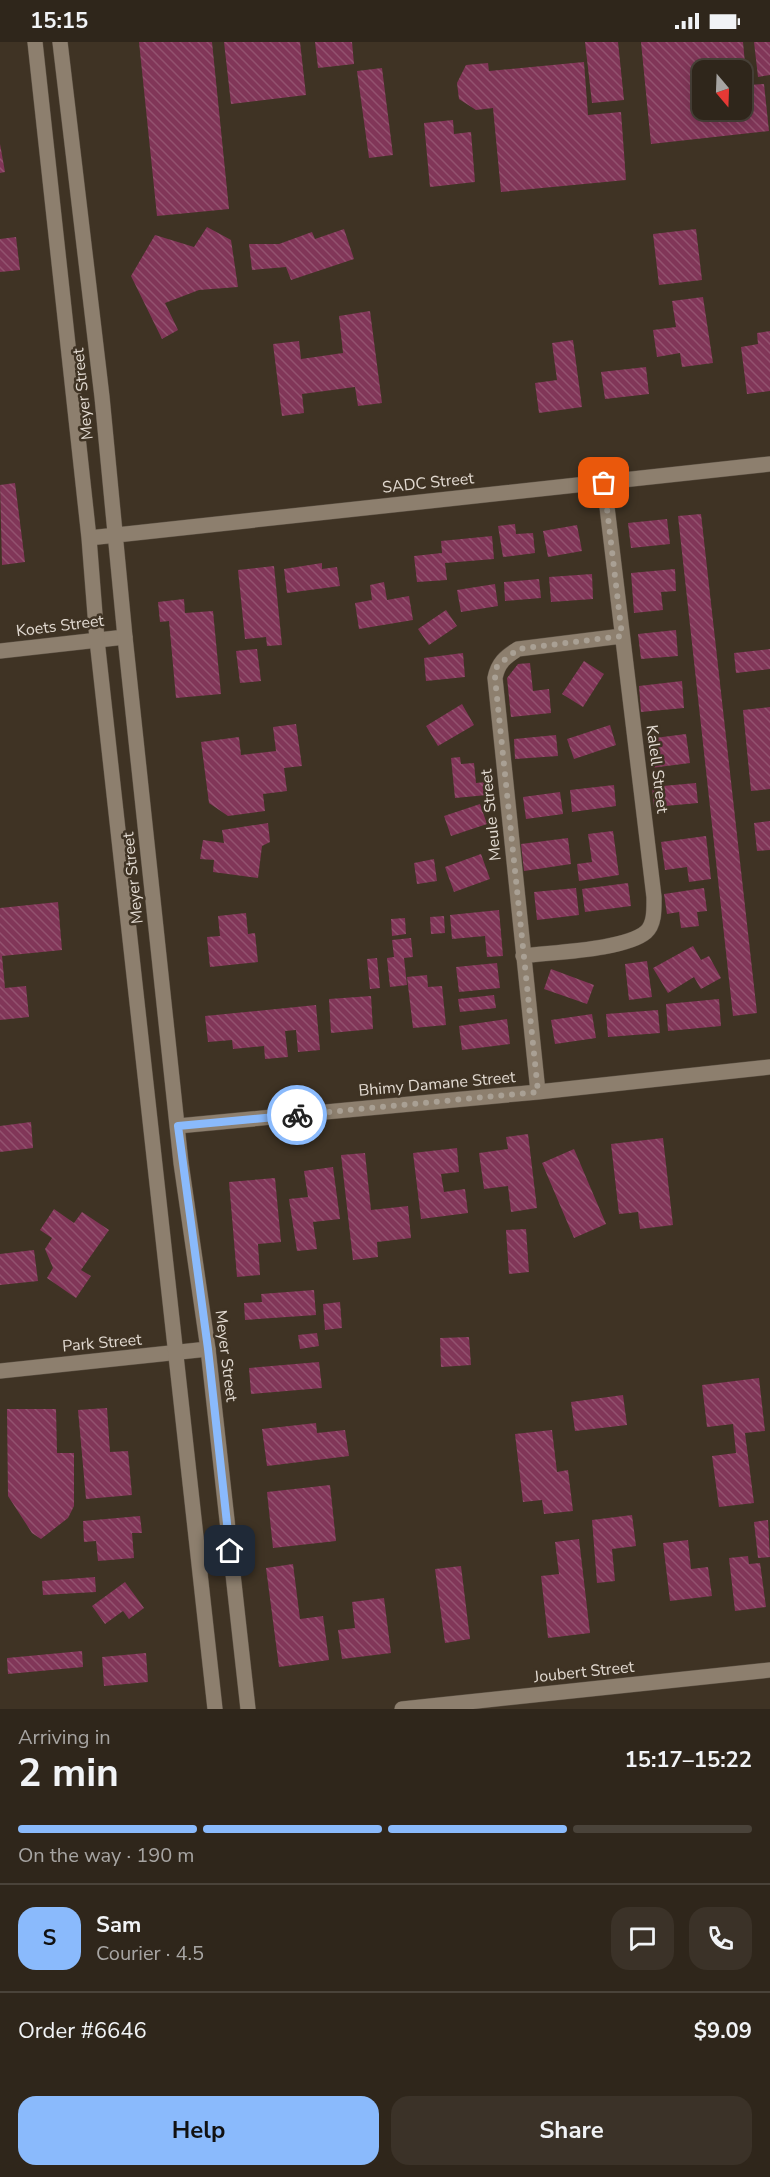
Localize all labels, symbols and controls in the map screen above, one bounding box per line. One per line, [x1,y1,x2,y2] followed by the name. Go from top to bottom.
[30,6,88,36] text: 15:15
[692,60,752,120] north arrow
[692,60,752,120] map controls
[67,347,99,441] street label: Meyer Street
[578,457,629,508] pin
[587,466,620,499] icon: bag
[381,467,475,499] street label: SADC Street
[15,610,106,642] street label: Koets Street
[641,724,673,815] street label: Kalell Street
[475,768,507,862] street label: Meule Street
[117,831,149,925] street label: Meyer Street
[358,1066,517,1102] street label: Bhimy Damane Street
[267,1085,327,1145] courier
[281,1099,314,1132] icon: bike
[209,1309,243,1403] street label: Meyer Street
[61,1329,143,1357] street label: Park Street
[204,1525,255,1576] pin
[213,1534,246,1567] icon: home
[532,1656,635,1688] street label: Joubert Street
[18,1724,111,1751] text: Arriving in
[624,1745,752,1775] text: 15:17–15:22
[18,1747,119,1800] text: 2 min
[18,1842,194,1869] text: On the way · 190 m
[611,1907,674,1970] button: chat
[689,1907,752,1970] button: phone
[96,1910,141,1940] text: Sam
[43,1923,56,1953] text: S
[96,1940,204,1967] text: Courier · 4.5
[18,2016,147,2046] text: Order #6646
[694,2016,752,2046] text: $9.09
[18,2096,379,2165] button: Help
[391,2096,752,2165] button: Share

